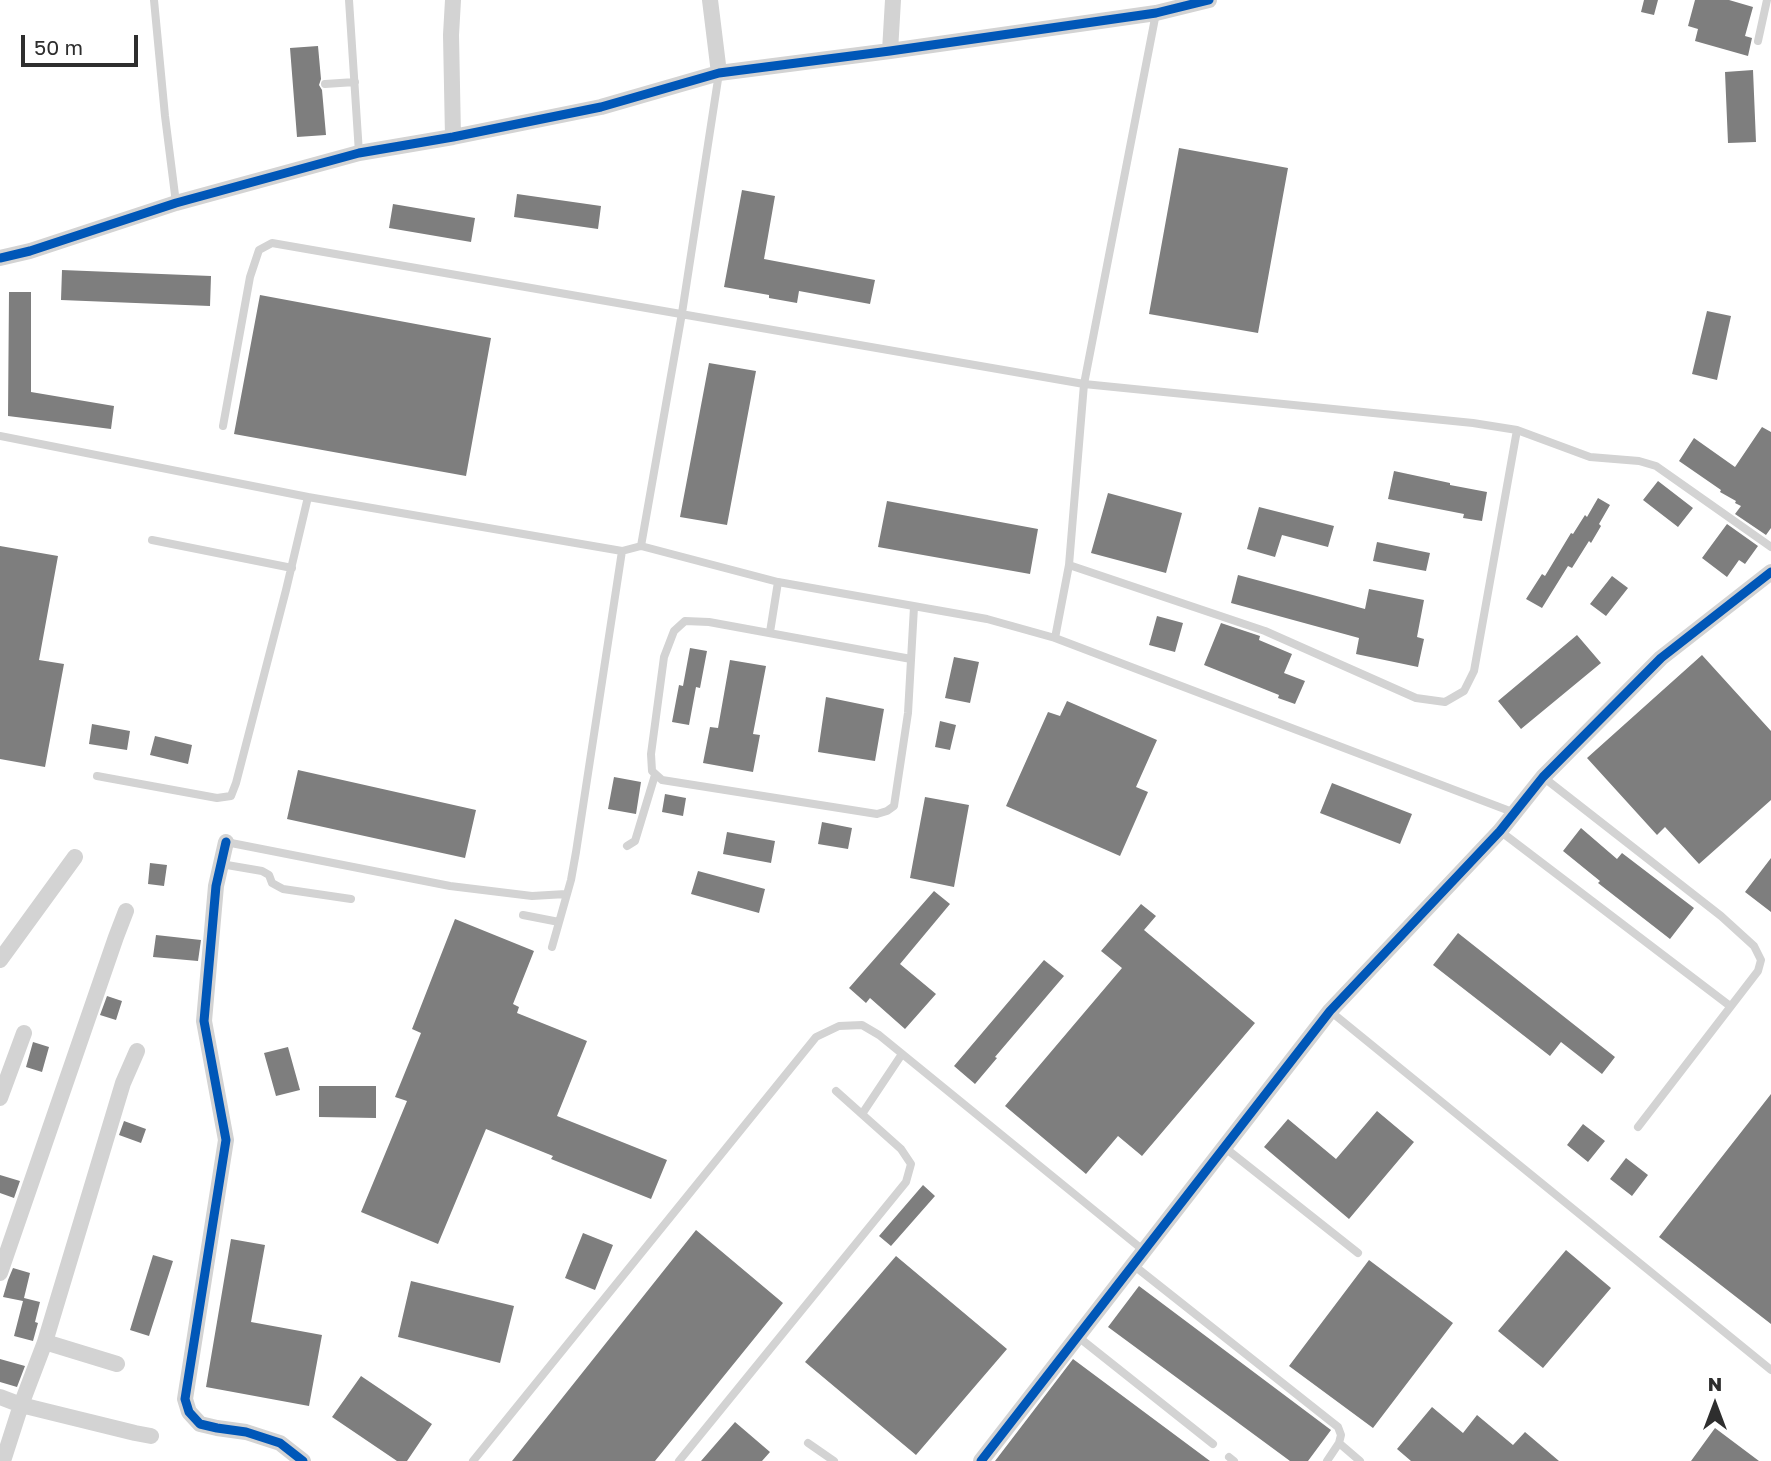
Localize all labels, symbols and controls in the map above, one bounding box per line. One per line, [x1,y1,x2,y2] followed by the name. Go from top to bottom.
[24,21,142,65] scale bar
[34,34,83,60] text: 50 m
[1680,1370,1750,1440] north arrow
[1708,1372,1722,1395] text: N

